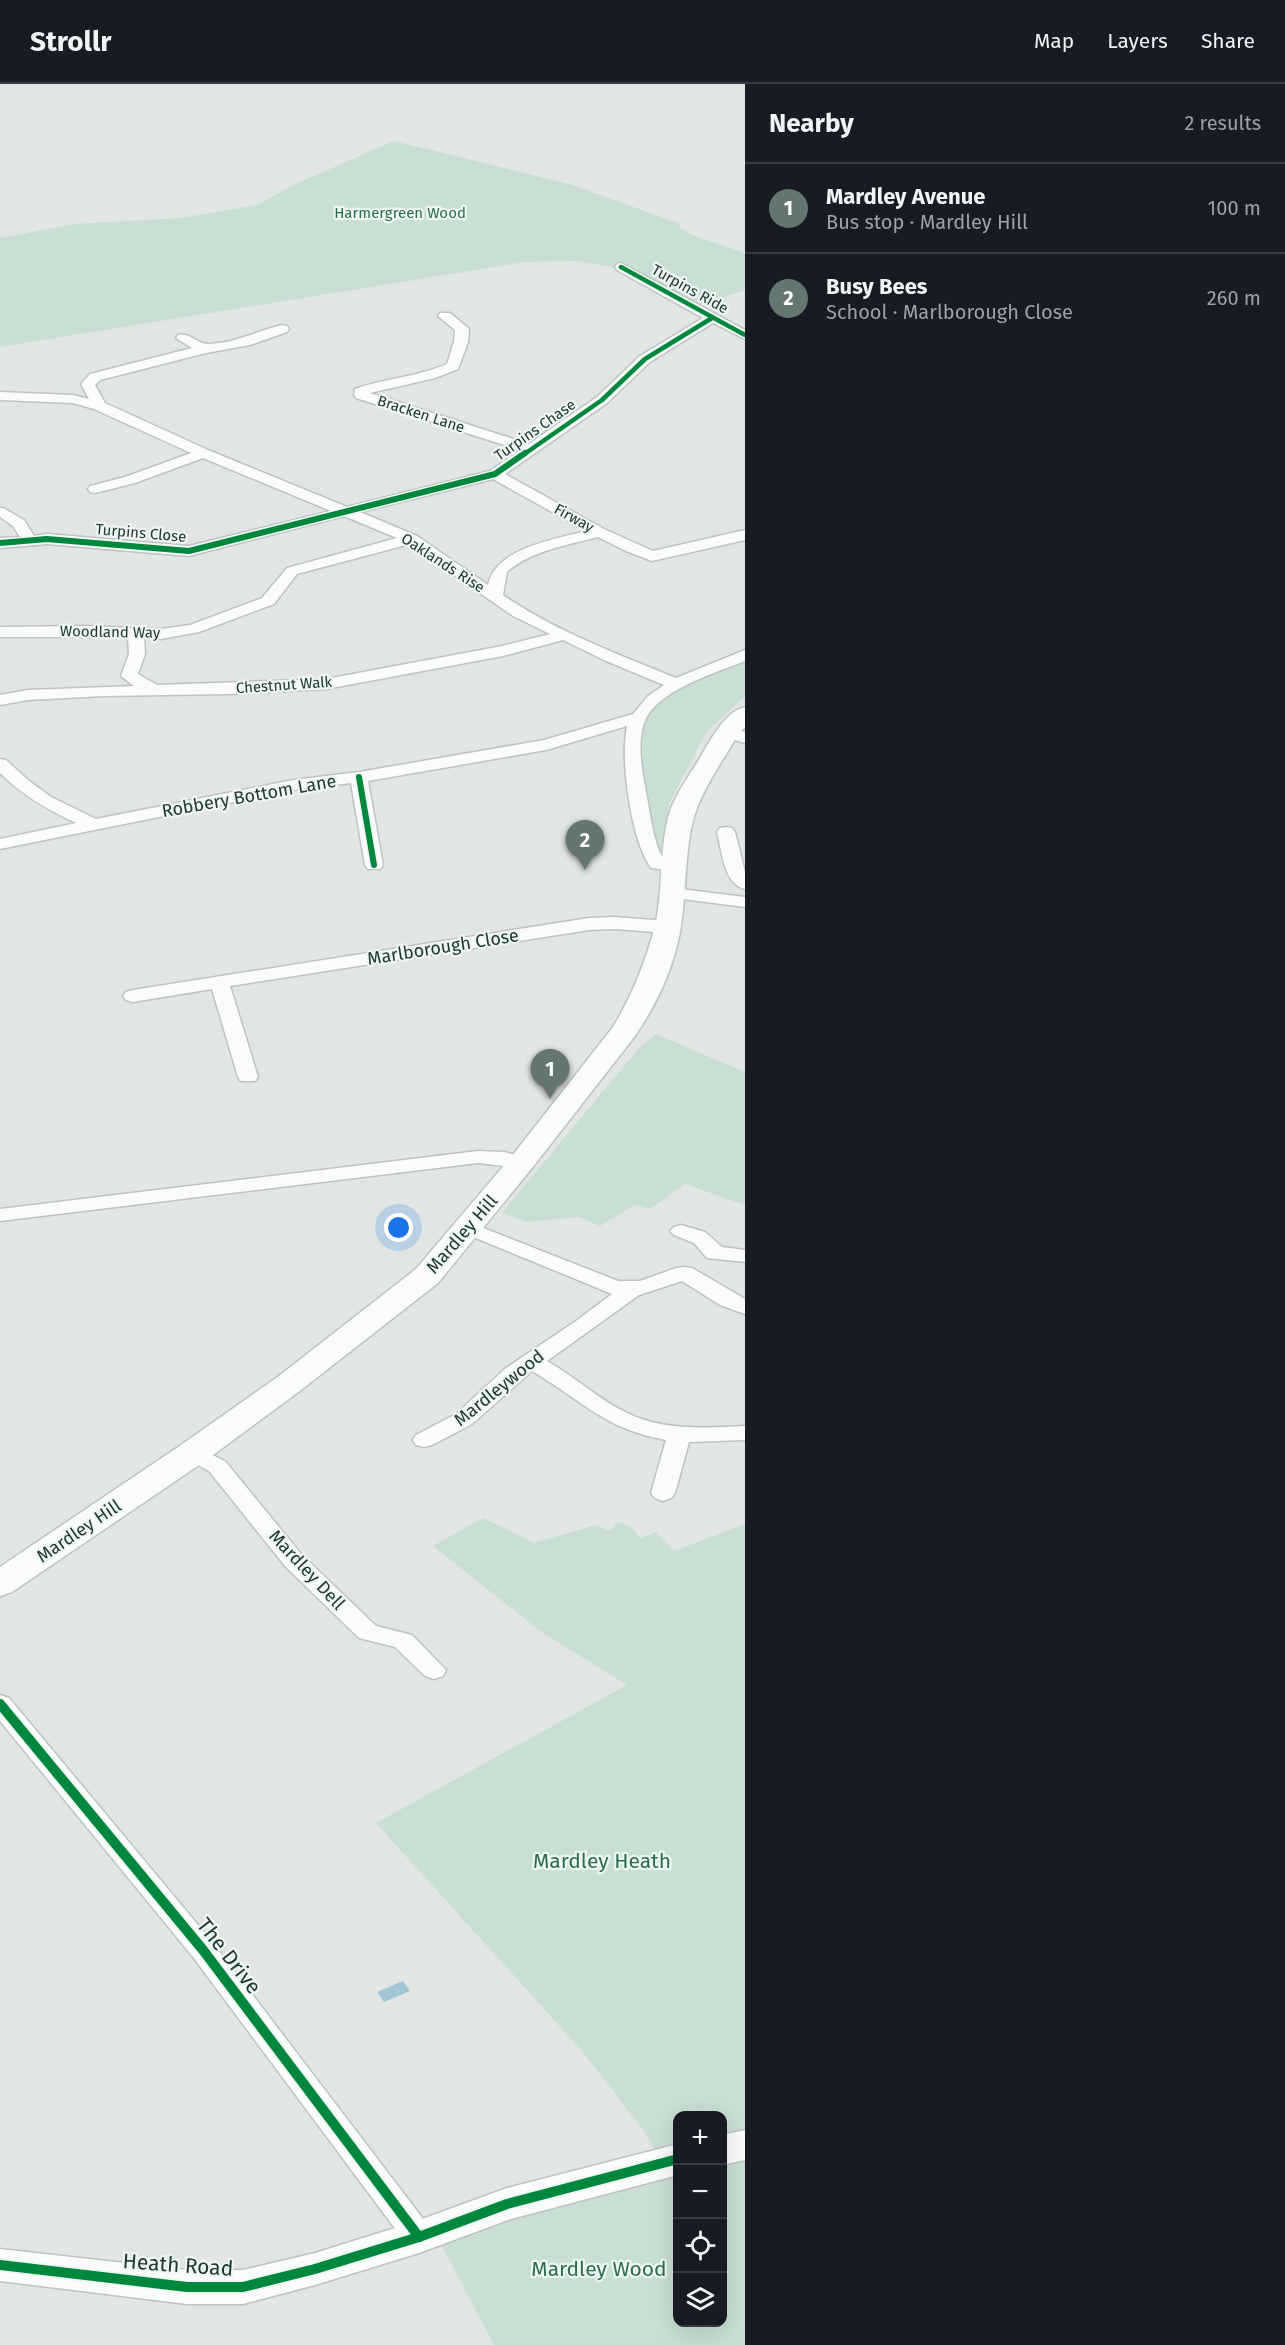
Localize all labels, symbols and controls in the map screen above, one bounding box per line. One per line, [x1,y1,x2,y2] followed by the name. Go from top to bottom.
[30,25,111,58] text: Strollr
[1034,28,1074,54] text: Map
[1107,28,1168,54] text: Layers
[1201,28,1255,54] text: Share
[769,108,854,139] text: Nearby
[1184,111,1261,135] text: 2 results
[826,183,985,210] text: Mardley Avenue
[784,196,793,220] text: 1
[1208,196,1261,220] text: 100 m
[334,204,466,222] park label: Harmergreen Wood
[826,210,1028,234] text: Bus stop · Mardley Hill
[648,261,732,317] street label: Turpins Ride
[826,273,927,300] text: Busy Bees
[783,286,794,310] text: 2
[1207,286,1261,310] text: 260 m
[826,300,1073,324] text: School · Marlborough Close
[375,391,467,437] street label: Bracken Lane
[491,395,579,465] street label: Turpins Chase
[551,500,598,537] street label: Firway
[95,520,187,546] street label: Turpins Close
[398,529,488,597] street label: Oaklands Rise
[60,622,161,642] street label: Woodland Way
[235,673,333,697] street label: Chestnut Walk
[160,770,338,822] street label: Robbery Bottom Lane
[566,820,604,870] pin: 2
[366,924,520,970] street label: Marlborough Close
[530,1050,570,1099] pin: 1
[422,1190,502,1278] street label: Mardley Hill
[384,1213,413,1242] your location
[450,1345,548,1431] street label: Mardleywood
[32,1495,126,1567] street label: Mardley Hill
[264,1525,350,1615] street label: Mardley Dell
[533,1848,671,1874] park label: Mardley Heath
[191,1913,267,1999] street label: The Drive
[673,2111,727,2327] map controls
[673,2111,727,2165] button: +
[673,2165,727,2219] button: −
[673,2219,727,2273] button: locate
[122,2248,234,2282] street label: Heath Road
[531,2256,667,2282] park label: Mardley Wood
[673,2273,727,2327] button: layers

